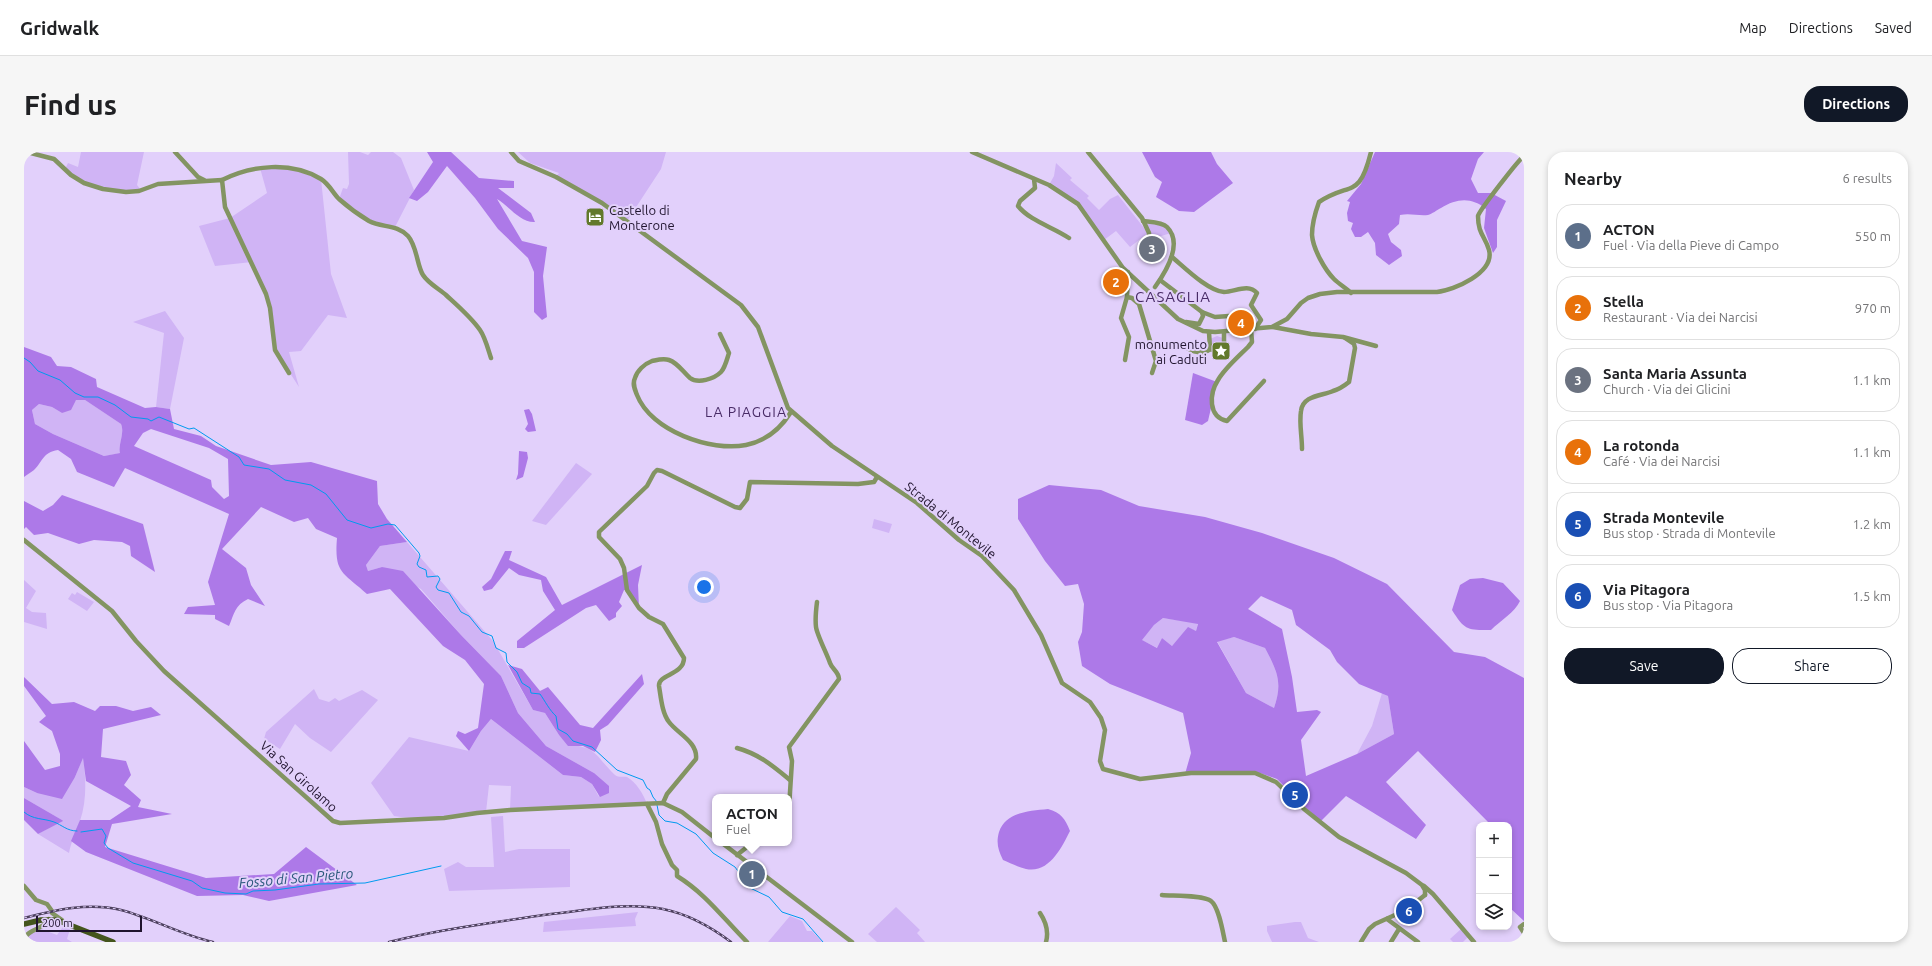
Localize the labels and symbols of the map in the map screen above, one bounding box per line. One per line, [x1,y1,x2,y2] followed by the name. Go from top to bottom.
[609,203,675,232] place label: Castello di Monterone
[584,206,606,228] hotel icon: Castello di Monterone
[1139,234,1165,264] pin: 3
[1103,267,1129,297] pin: 2
[1135,288,1211,305] district label: CASAGLIA
[1228,308,1254,338] pin: 4
[1135,337,1207,366] place label: monumento ai Caduti
[1210,340,1232,362] place icon: monumento ai Caduti
[705,404,787,420] district label: LA PIAGGIA
[903,479,999,561] street label: Strada di Montevile
[694,577,714,597] your location
[258,738,340,814] street label: Via San Girolamo
[1282,780,1308,810] pin: 5
[739,859,765,889] pin: 1
[238,865,354,891] water label: Fosso di San Pietro
[1396,896,1422,926] pin: 6
[36,914,142,933] scale bar

